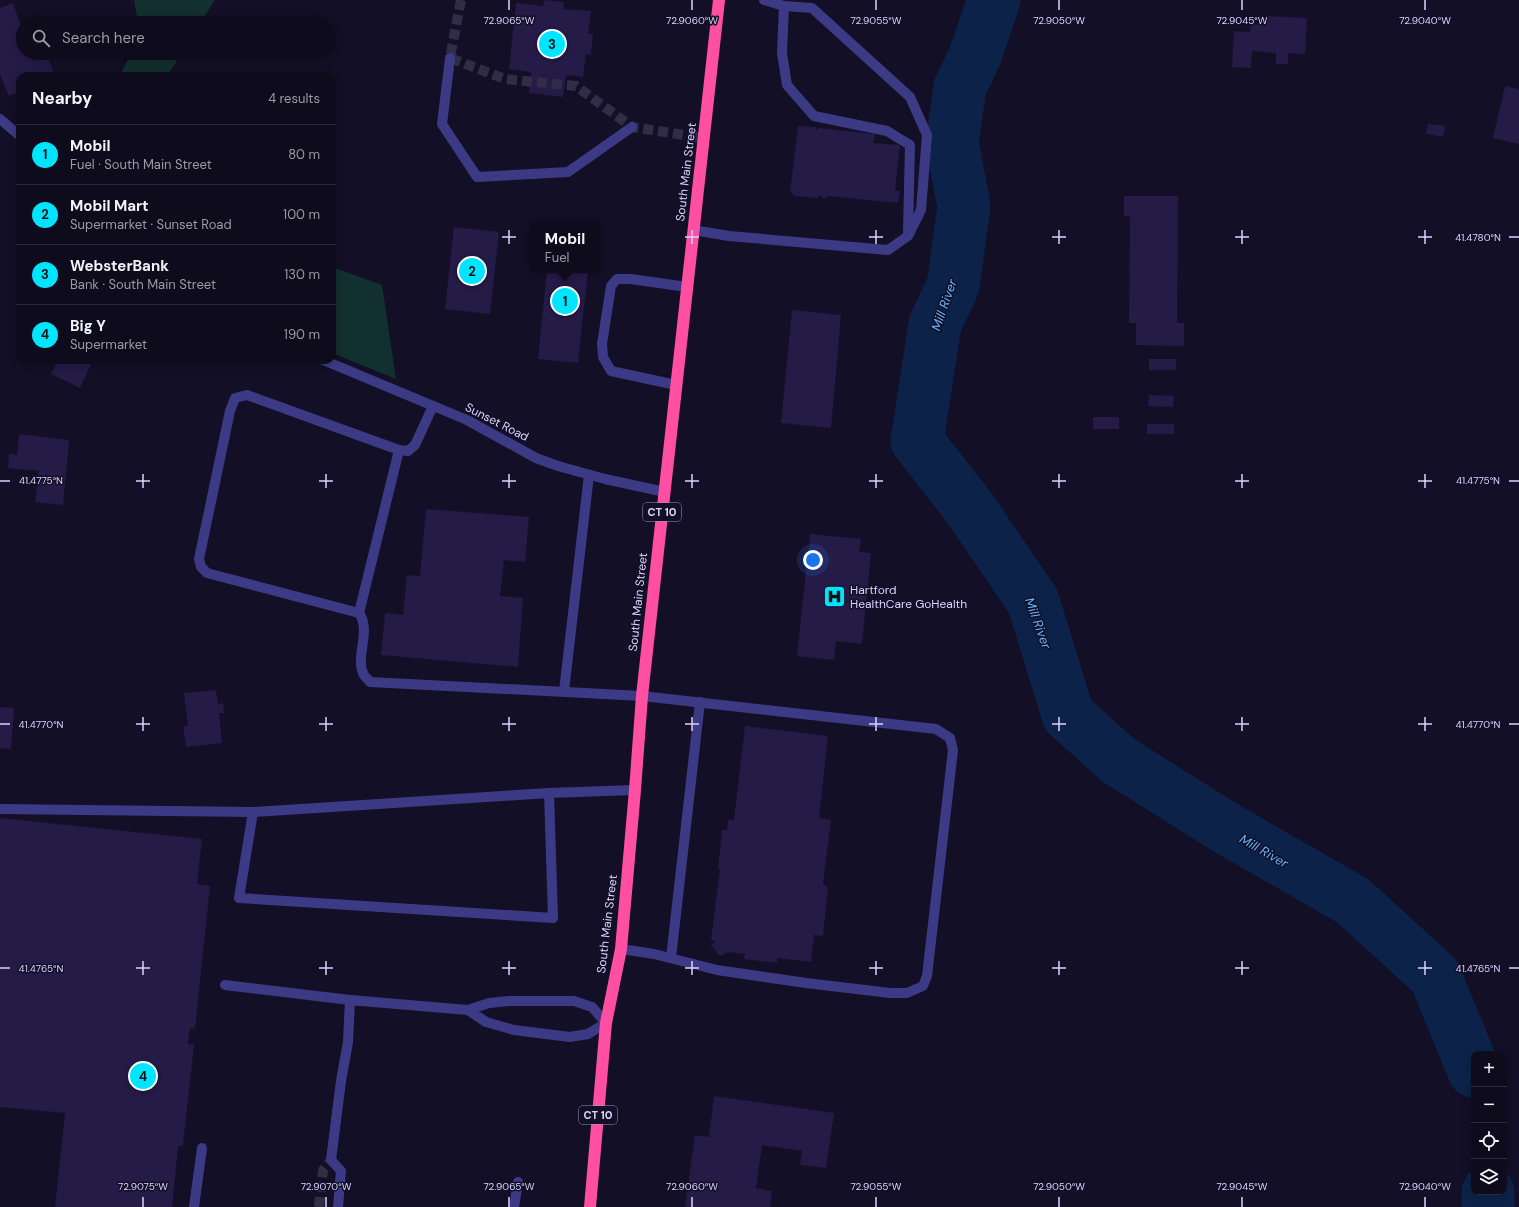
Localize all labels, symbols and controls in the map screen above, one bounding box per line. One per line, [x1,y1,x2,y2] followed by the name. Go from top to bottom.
[484,14,535,27] text: 72.9065°W
[666,14,718,27] text: 72.9060°W
[851,14,902,27] text: 72.9055°W
[1033,14,1085,27] text: 72.9050°W
[1217,14,1268,27] text: 72.9045°W
[1399,14,1451,27] text: 72.9040°W
[16,16,336,60] search box
[30,27,52,49] icon: search
[62,28,145,48] text: Search here
[539,29,565,59] pin: 3
[32,87,92,109] text: Nearby
[268,90,320,107] text: 4 results
[672,121,700,222] street label: South Main Street
[70,136,110,156] text: Mobil
[43,146,47,163] text: 1
[288,146,320,163] text: 80 m
[70,156,212,173] text: Fuel · South Main Street
[70,196,149,216] text: Mobil Mart
[41,206,49,223] text: 2
[283,206,320,223] text: 100 m
[70,216,232,233] text: Supermarket · Sunset Road
[530,221,600,273] popup
[545,229,585,249] text: Mobil
[1455,231,1501,244] text: 41.4780°N
[545,249,569,266] text: Fuel
[70,256,169,276] text: WebsterBank
[459,256,485,286] pin: 2
[41,266,49,283] text: 3
[284,266,320,283] text: 130 m
[70,276,216,293] text: Bank · South Main Street
[927,276,961,333] water label: Mill River
[552,286,578,316] pin: 1
[70,316,106,336] text: Big Y
[41,326,49,343] text: 4
[284,326,320,343] text: 190 m
[70,336,147,353] text: Supermarket
[463,399,531,445] street label: Sunset Road
[19,474,63,487] text: 41.4775°N
[1456,474,1500,487] text: 41.4775°N
[643,503,681,521] road number: CT 10
[803,550,823,570] your location
[625,551,651,652] street label: South Main Street
[850,582,967,612] place label: Hartford HealthCare GoHealth
[822,584,848,610] hospital icon: Hartford HealthCare GoHealth
[1021,595,1056,652] water label: Mill River
[19,718,64,731] text: 41.4770°N
[1456,718,1501,731] text: 41.4770°N
[1237,830,1292,872] water label: Mill River
[593,873,621,974] street label: South Main Street
[19,962,64,975] text: 41.4765°N
[1456,962,1501,975] text: 41.4765°N
[1471,1051,1507,1195] map controls
[1471,1051,1507,1087] button: +
[130,1061,156,1091] pin: 4
[1471,1087,1507,1123] button: −
[579,1106,617,1124] road number: CT 10
[1471,1123,1507,1159] button: locate
[1471,1159,1507,1195] button: layers
[118,1180,168,1193] text: 72.9075°W
[301,1180,352,1193] text: 72.9070°W
[484,1180,535,1193] text: 72.9065°W
[666,1180,718,1193] text: 72.9060°W
[851,1180,902,1193] text: 72.9055°W
[1033,1180,1085,1193] text: 72.9050°W
[1217,1180,1268,1193] text: 72.9045°W
[1399,1180,1451,1193] text: 72.9040°W

